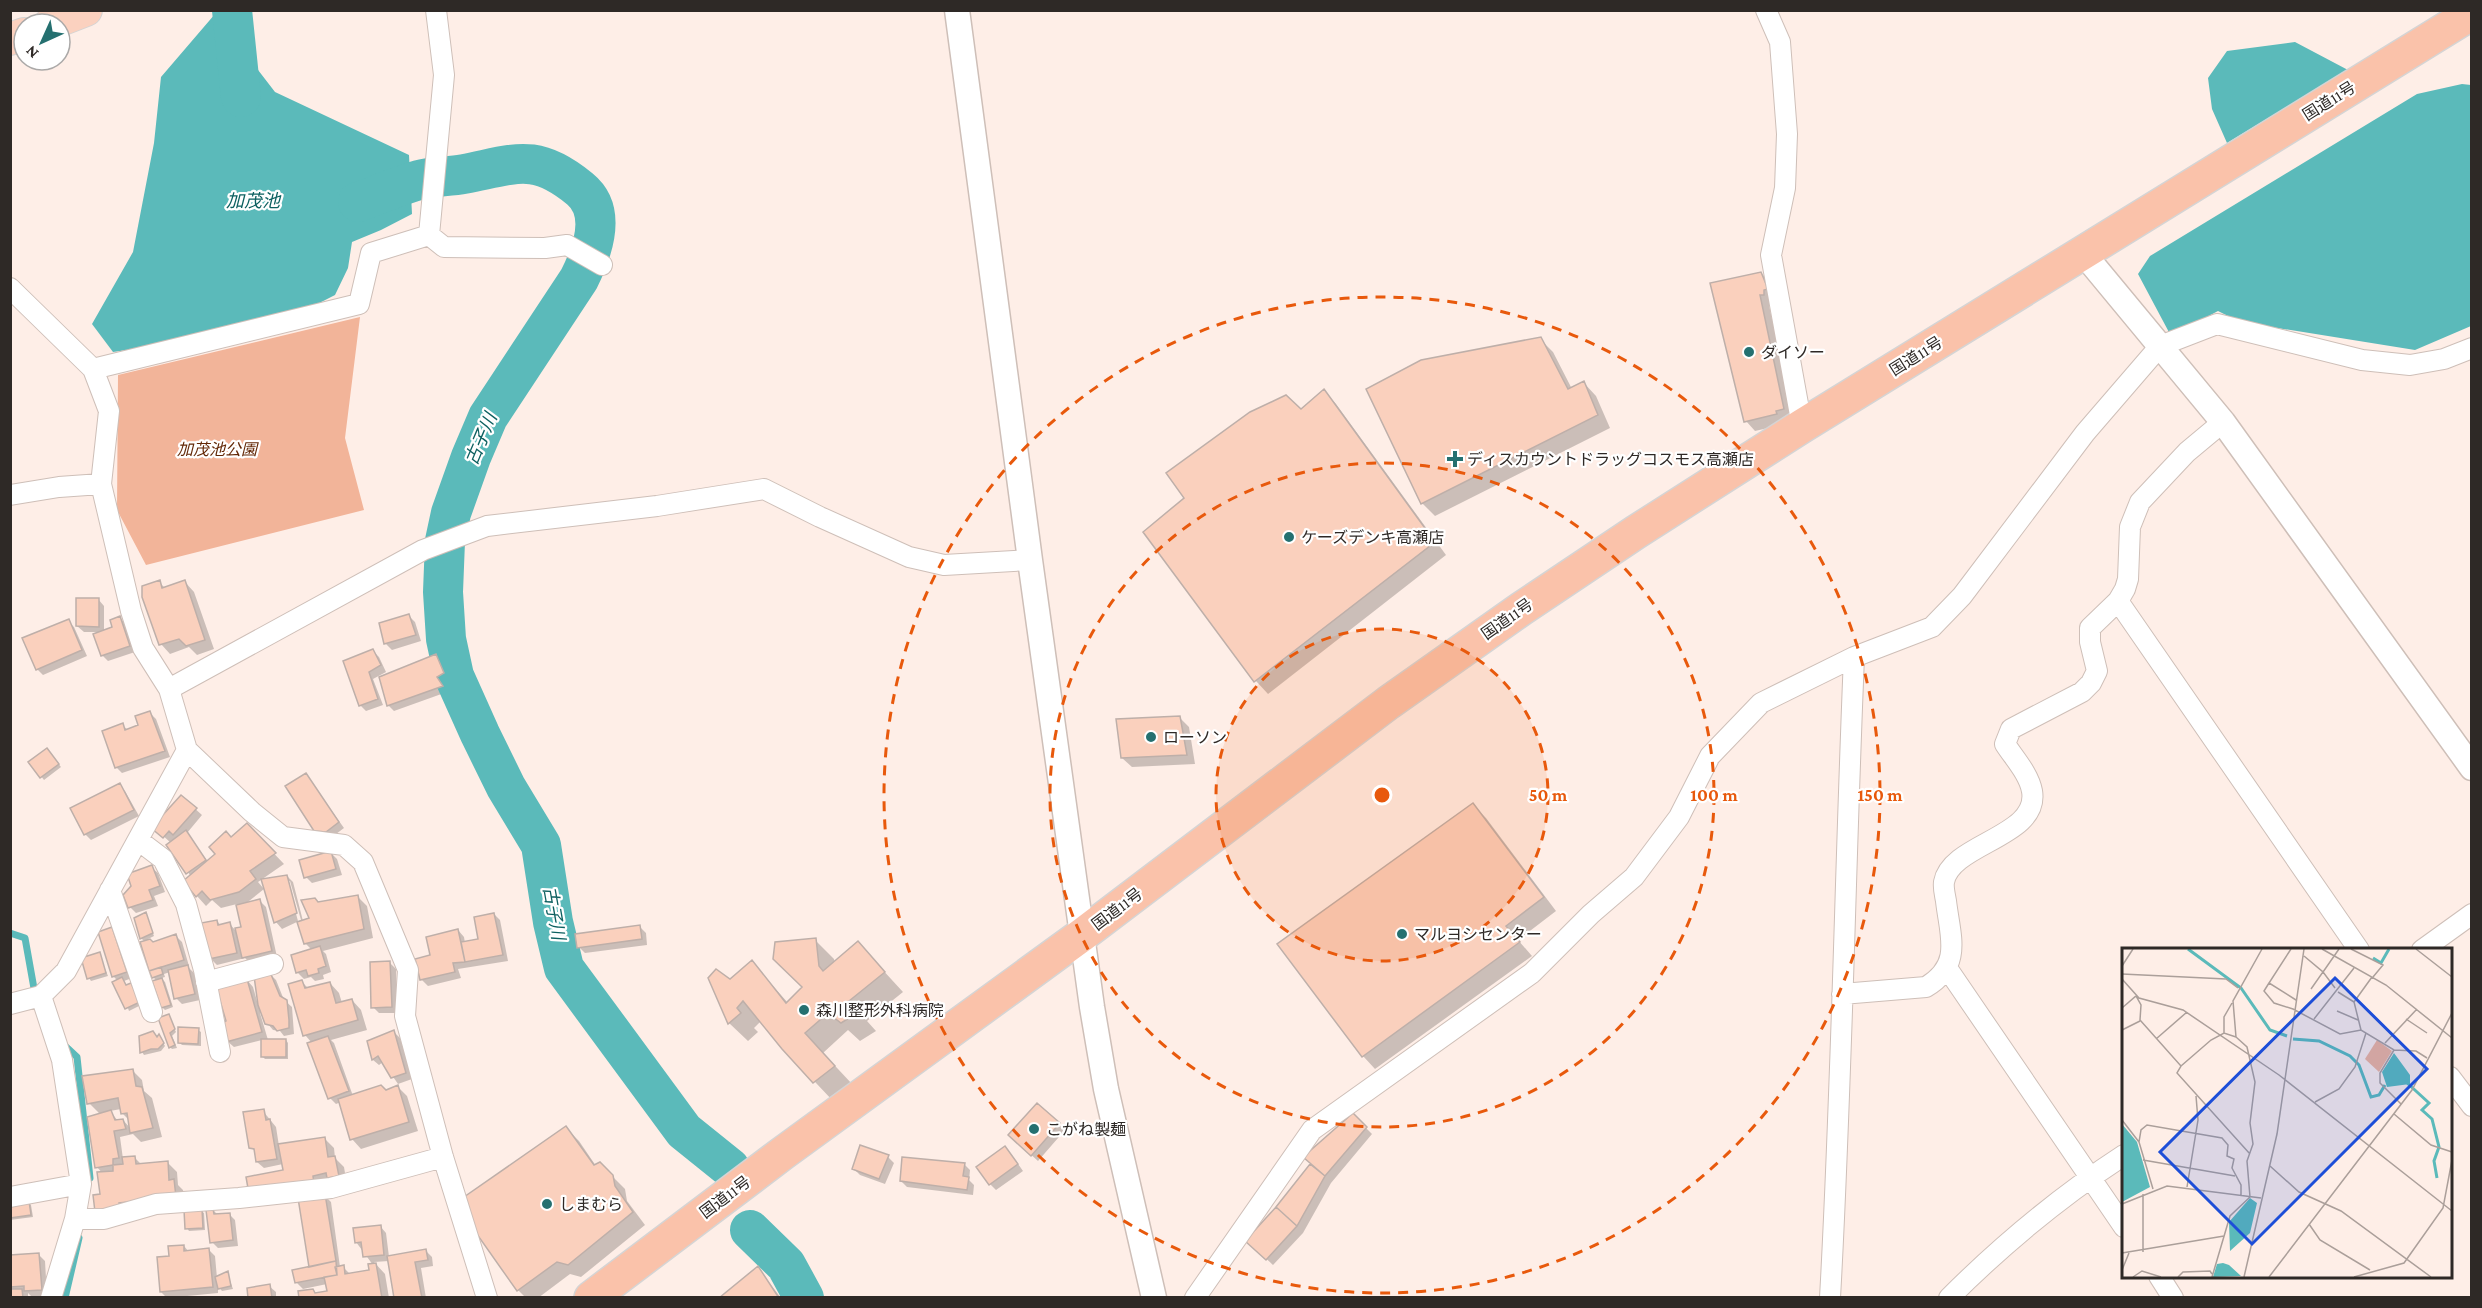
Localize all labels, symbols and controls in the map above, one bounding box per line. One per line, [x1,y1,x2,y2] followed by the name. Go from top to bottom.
[12,12,72,72] north arrow
[22,42,42,62] text: N
[2300,78,2358,124] street label: 国道11号
[226,191,282,211] water label: 加茂池
[1887,333,1945,379] street label: 国道11号
[1761,344,1825,361] place label: ダイソー
[1742,345,1756,359] marker: ダイソー
[461,408,502,468] water label: 古子川
[177,441,259,458] park label: 加茂池公園
[1467,451,1754,468] place label: ディスカウントドラッグコスモス高瀬店
[1448,452,1462,466] marker: ディスカウントドラッグコスモス高瀬店
[1301,529,1444,546] place label: ケーズデンキ高瀬店
[1282,530,1296,544] marker: ケーズデンキ高瀬店
[1478,595,1536,643] street label: 国道11号
[1163,729,1227,746] place label: ローソン
[1144,730,1158,744] marker: ローソン
[1372,785,1392,805] centre of rings
[1529,785,1568,805] text: 50 m
[1690,785,1738,805] text: 100 m
[1857,785,1903,805] text: 150 m
[539,885,569,943] water label: 古子川
[1088,885,1146,933] street label: 国道11号
[1414,926,1542,943] place label: マルヨシセンター
[1395,927,1409,941] marker: マルヨシセンター
[2122,948,2452,1278] inset map
[816,1002,944,1019] place label: 森川整形外科病院
[797,1003,811,1017] marker: 森川整形外科病院
[1046,1121,1126,1138] place label: こがね製麺
[1027,1122,1041,1136] marker: こがね製麺
[696,1173,754,1221] street label: 国道11号
[559,1196,623,1213] place label: しまむら
[540,1197,554,1211] marker: しまむら

